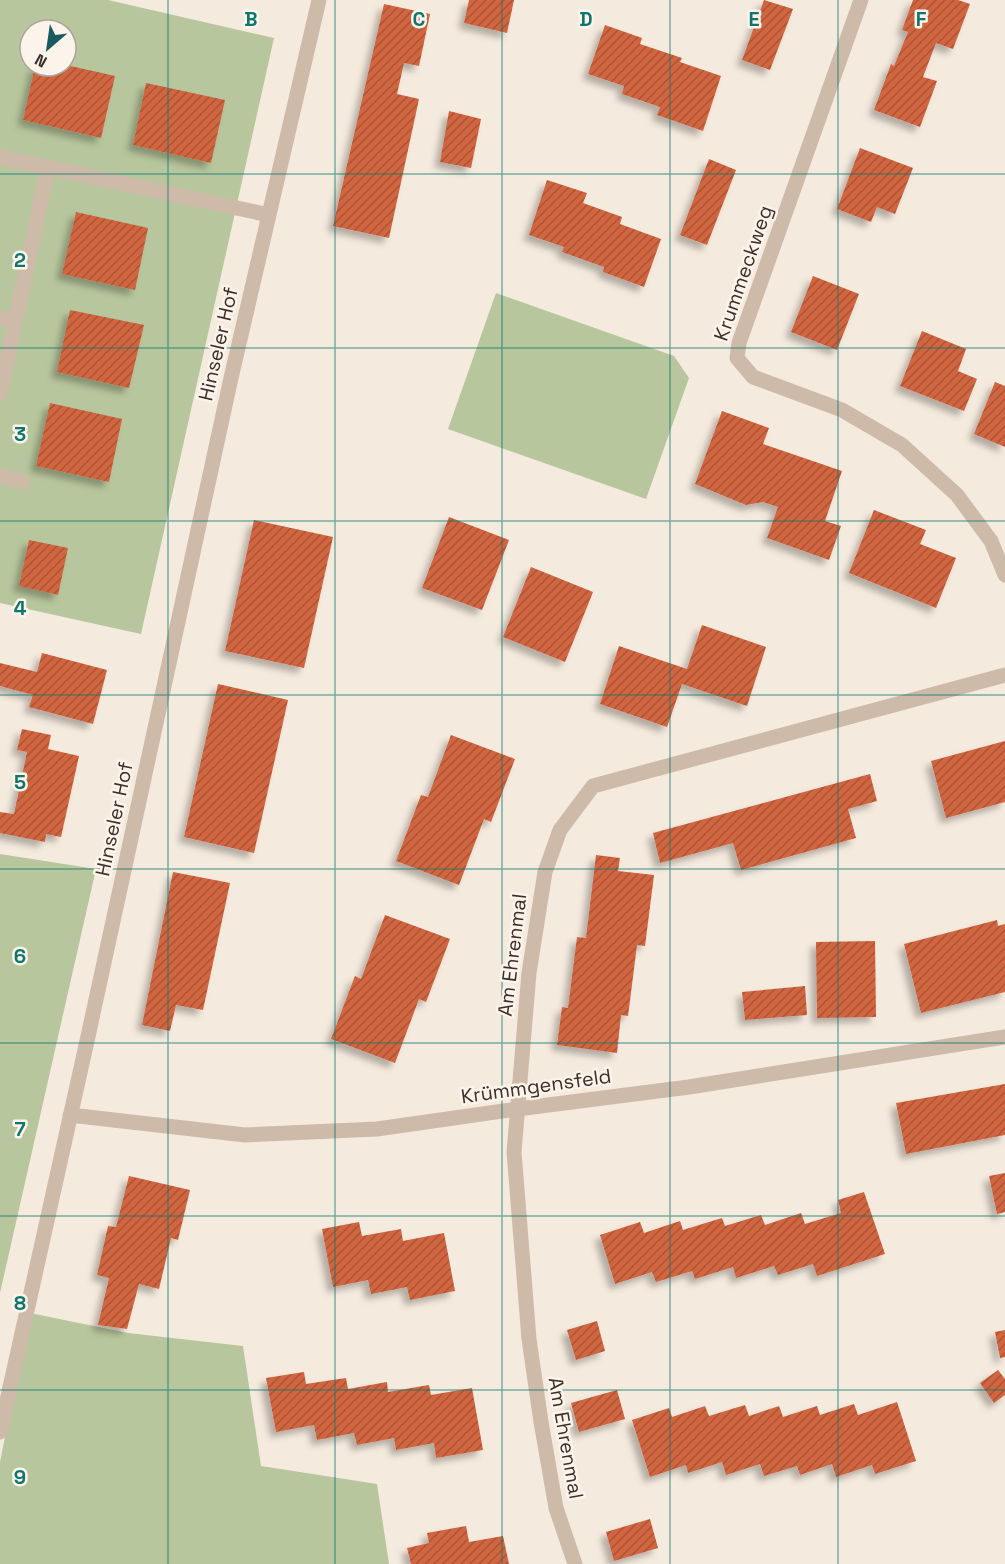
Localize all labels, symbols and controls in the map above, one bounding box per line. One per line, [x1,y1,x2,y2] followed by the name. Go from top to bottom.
[244,6,258,32] text: B
[413,6,426,32] text: C
[579,6,593,32] text: D
[748,6,760,32] text: E
[916,6,927,32] text: F
[18,18,78,78] north arrow
[31,49,51,72] text: N
[708,202,778,344] street label: Krummeckweg
[14,247,26,273] text: 2
[192,284,244,403] street label: Hinseler Hof
[14,421,26,447] text: 3
[14,595,27,621] text: 4
[89,759,139,878] street label: Hinseler Hof
[14,769,26,795] text: 5
[492,892,532,1018] street label: Am Ehrenmal
[14,943,26,969] text: 6
[459,1063,613,1109] street label: Krümmgensfeld
[14,1116,26,1142] text: 7
[14,1290,26,1316] text: 8
[542,1375,590,1501] street label: Am Ehrenmal
[14,1464,26,1490] text: 9

